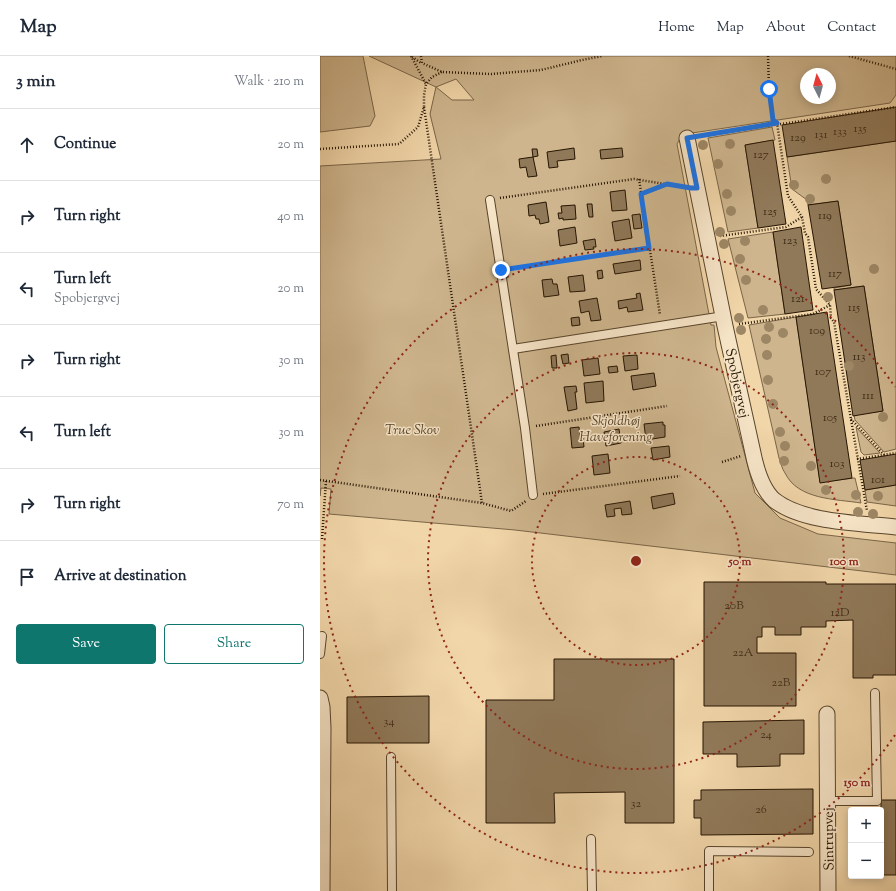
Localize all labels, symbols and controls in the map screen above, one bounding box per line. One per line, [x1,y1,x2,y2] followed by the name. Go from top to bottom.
[20,14,57,41] text: Map
[658,18,695,38] text: Home
[717,18,744,38] text: Map
[766,18,805,38] text: About
[827,18,876,38] text: Contact
[800,68,836,104] north arrow
[16,70,55,94] text: 3 min
[234,73,304,91] text: Walk · 210 m
[760,80,778,98] route start
[853,120,867,138] house number: 135
[833,123,847,141] house number: 133
[814,126,828,144] house number: 131
[790,129,806,147] house number: 129
[16,134,38,156] icon: ahead
[54,134,116,155] text: Continue
[278,136,304,154] text: 20 m
[753,146,769,164] house number: 127
[763,203,777,221] house number: 125
[16,206,38,228] icon: right
[54,206,120,227] text: Turn right
[818,207,832,225] house number: 119
[277,208,304,226] text: 40 m
[783,232,797,250] house number: 123
[492,261,510,279] route end
[828,265,842,283] house number: 117
[54,269,111,290] text: Turn left
[16,278,38,300] icon: left
[278,280,304,298] text: 20 m
[54,290,120,308] text: Spobjergvej
[791,290,805,308] house number: 121
[848,299,860,317] house number: 115
[809,322,825,340] house number: 109
[719,347,753,420] street label: Spobjergvej
[852,348,866,366] house number: 113
[16,350,38,372] icon: right
[54,350,120,371] text: Turn right
[278,352,304,370] text: 30 m
[815,363,831,381] house number: 107
[862,387,874,405] house number: 111
[823,409,837,427] house number: 105
[579,412,653,448] park label: Skjoldhøj Haveforening
[385,421,439,441] park label: True Skov
[16,422,38,444] icon: left
[54,422,111,443] text: Turn left
[278,424,304,442] text: 30 m
[829,455,845,473] house number: 103
[871,471,885,489] house number: 101
[16,494,38,516] icon: right
[54,494,120,515] text: Turn right
[277,496,304,514] text: 70 m
[728,553,752,571] text: 50 m
[828,553,859,571] text: 100 m
[629,554,643,568] centre of rings
[16,566,38,588] icon: arrive
[54,566,187,587] text: Arrive at destination
[724,597,744,615] house number: 20B
[830,604,850,622] house number: 12D
[16,624,156,664] button: Save
[164,624,304,664] button: Share
[733,644,754,662] house number: 22A
[772,674,791,692] house number: 22B
[384,713,394,731] house number: 34
[760,726,772,744] house number: 24
[842,774,871,792] text: 150 m
[631,795,642,813] house number: 32
[755,801,767,819] house number: 26
[819,807,841,871] street label: Sintrupvej
[848,807,884,879] map controls
[848,807,884,843] button: +
[848,843,884,879] button: −

